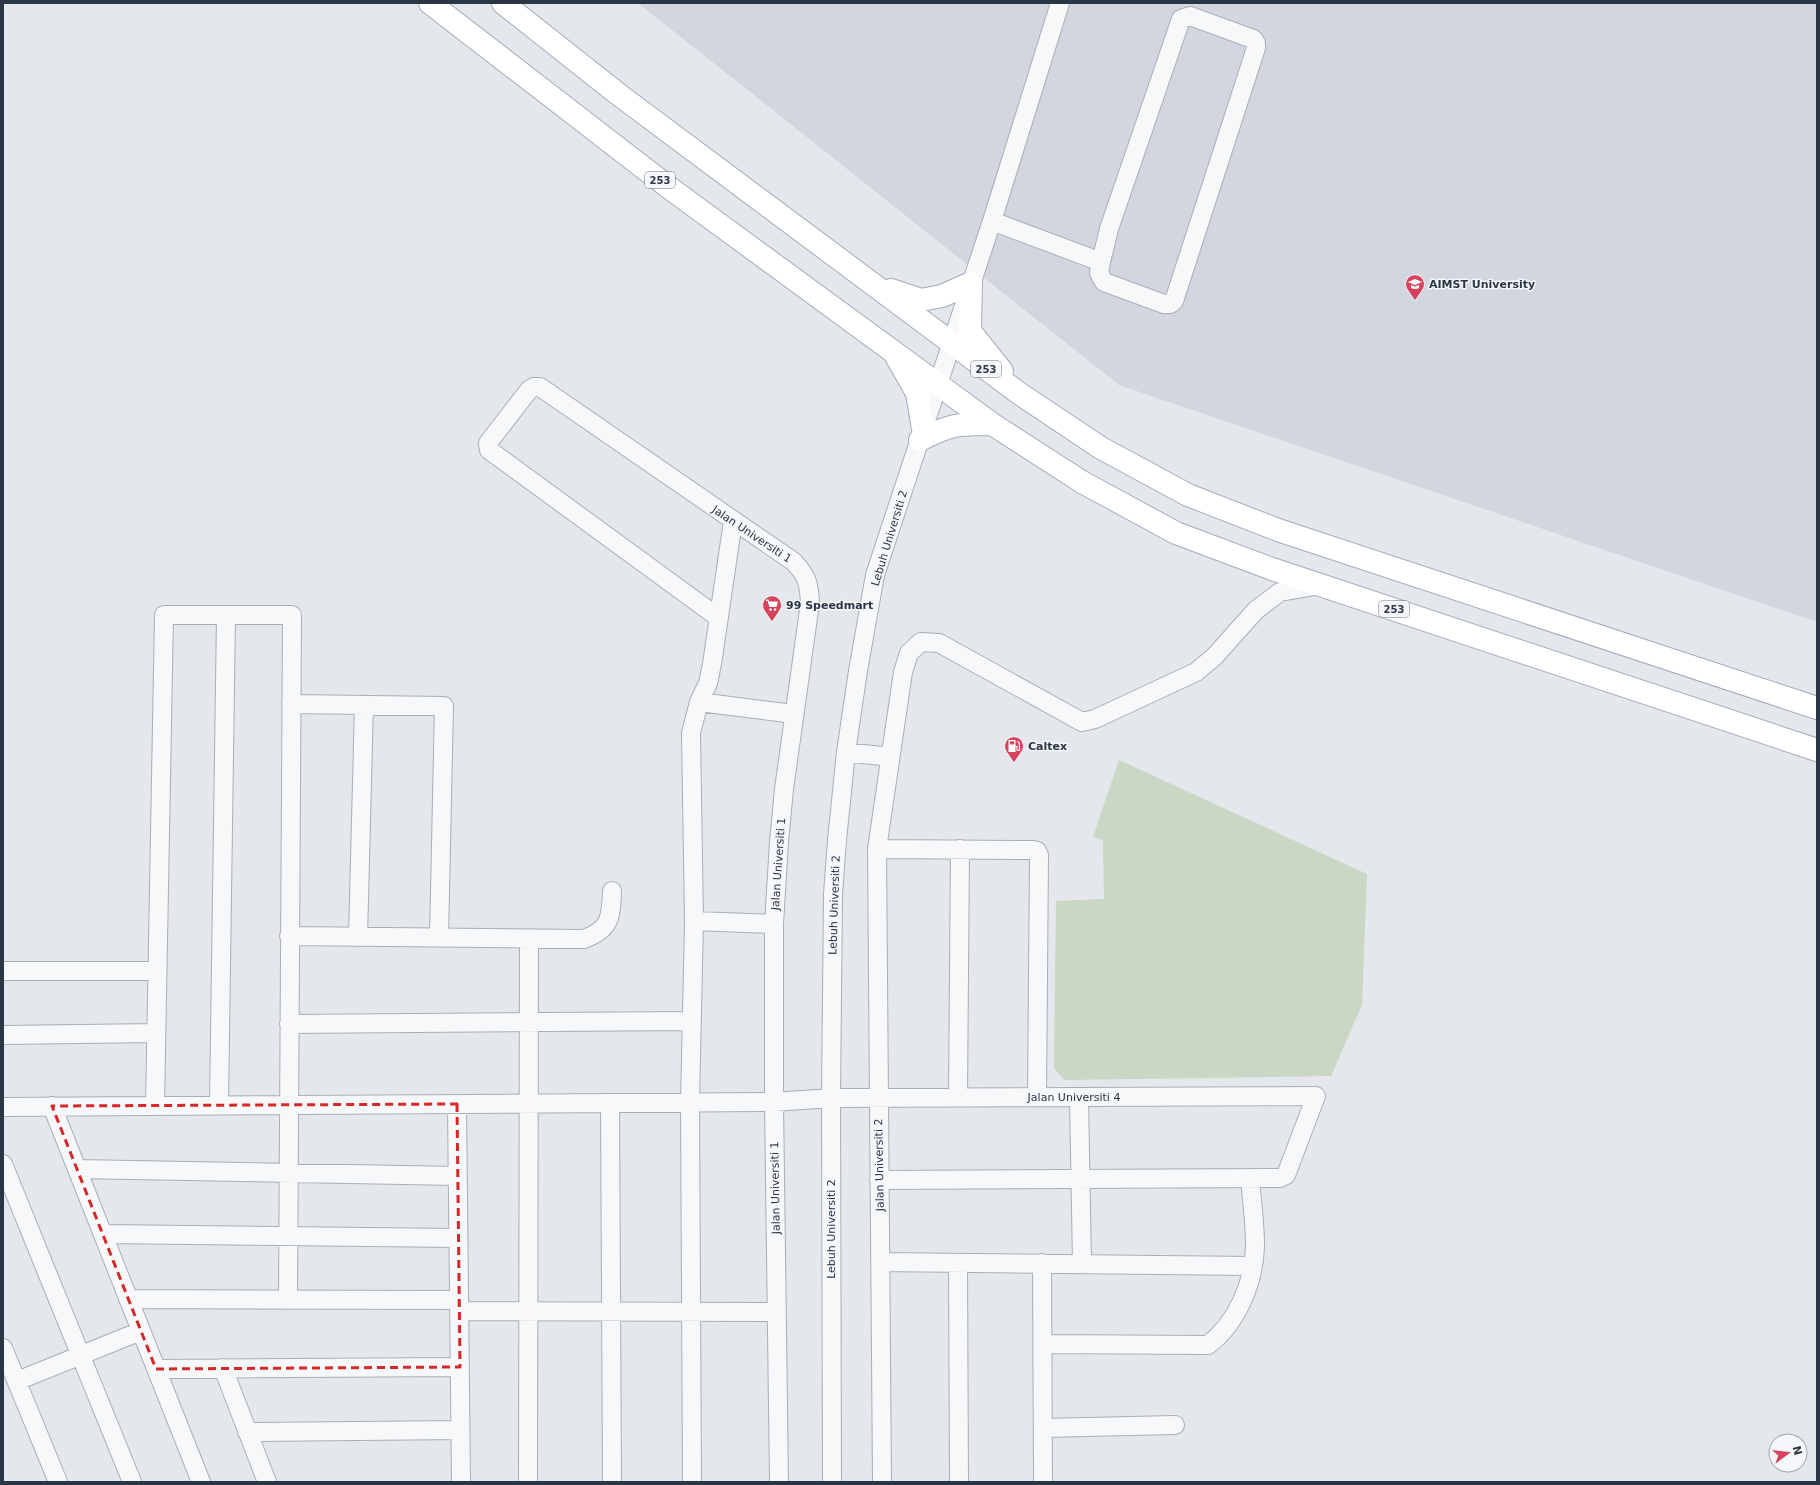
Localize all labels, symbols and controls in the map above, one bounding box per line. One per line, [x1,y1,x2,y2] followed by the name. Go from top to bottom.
[645,172,675,188] road number: 253
[1404,273,1426,301] school or university icon: AIMST University
[1429,278,1535,291] place label: AIMST University
[971,361,1001,377] road number: 253
[869,489,910,588] street label: Lebuh Universiti 2
[709,503,794,566] street label: Jalan Universiti 1
[761,594,783,622] supermarket icon: 99 Speedmart
[786,599,873,612] place label: 99 Speedmart
[1379,601,1409,617] road number: 253
[1003,735,1025,763] fuel station icon: Caltex
[1028,740,1067,753] place label: Caltex
[769,817,788,912] street label: Jalan Universiti 1
[826,855,843,955] street label: Lebuh Universiti 2
[1027,1091,1120,1104] street label: Jalan Universiti 4
[872,1118,887,1212] street label: Jalan Universiti 2
[768,1141,783,1235] street label: Jalan Universiti 1
[825,1179,838,1279] street label: Lebuh Universiti 2
[1768,1433,1808,1473] north arrow
[1790,1444,1805,1457] text: N

